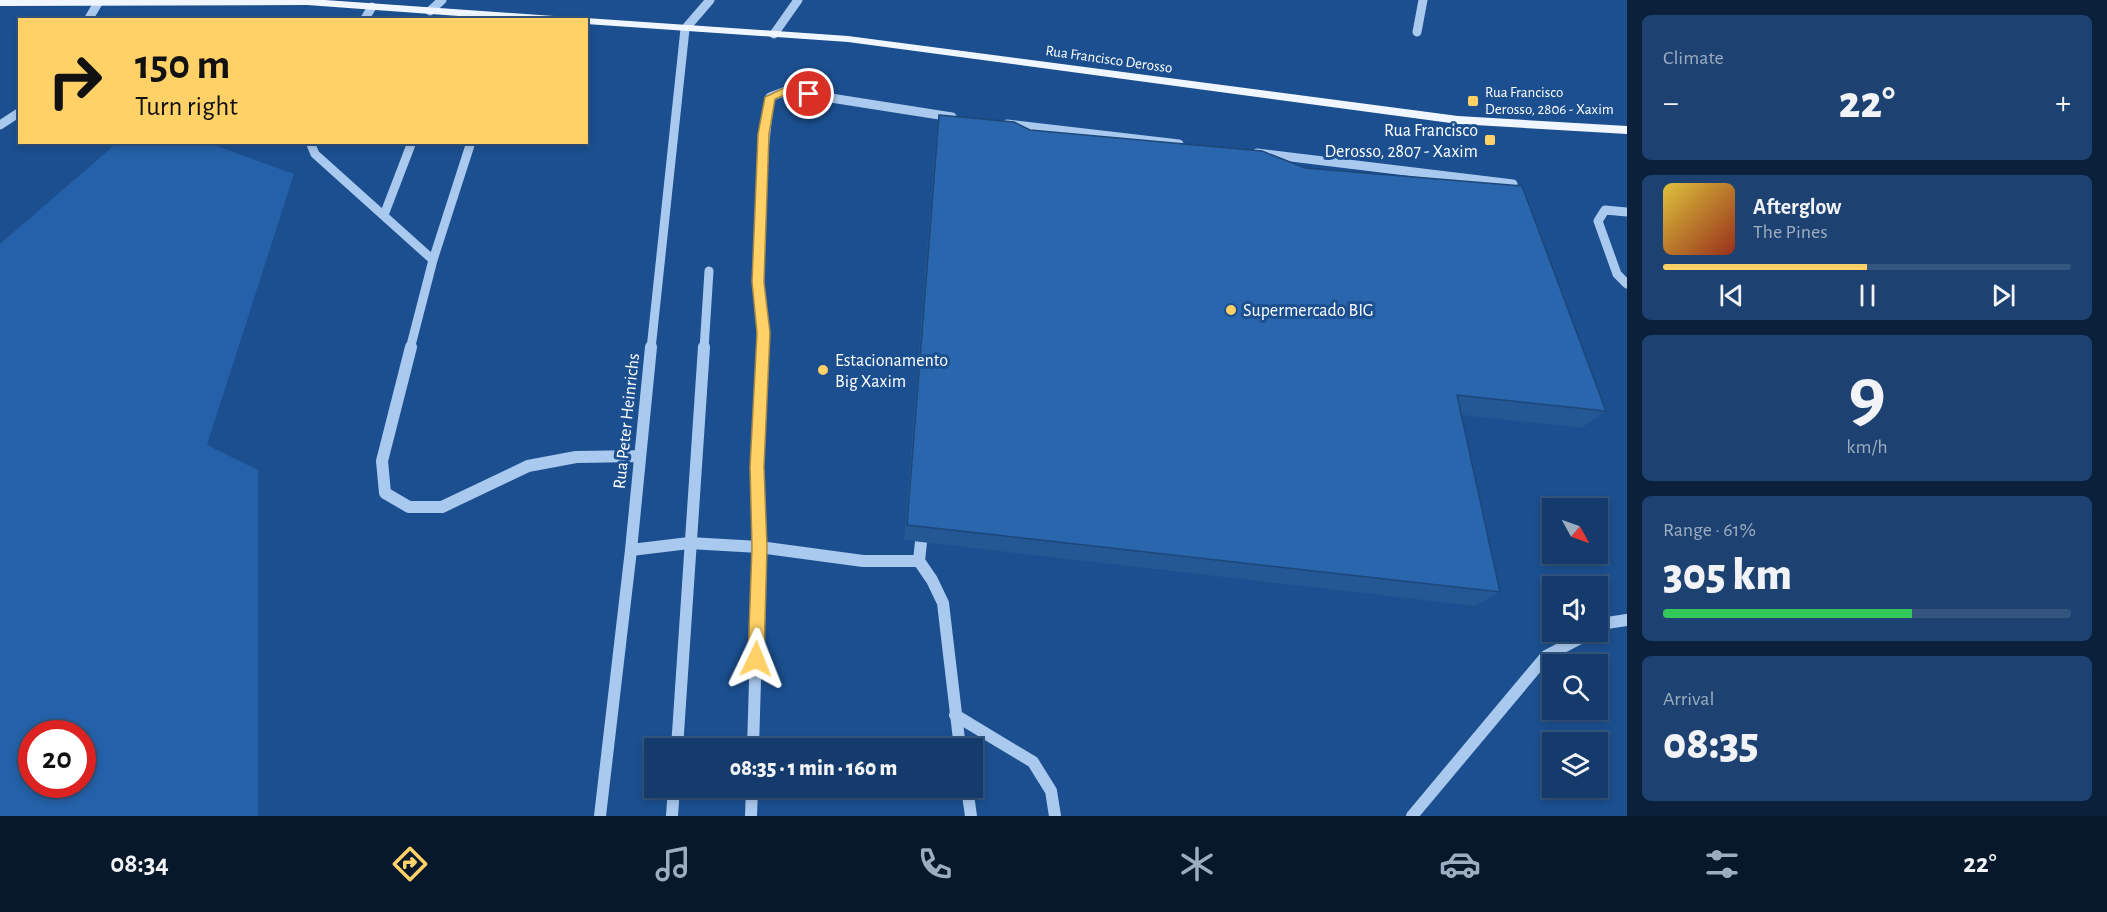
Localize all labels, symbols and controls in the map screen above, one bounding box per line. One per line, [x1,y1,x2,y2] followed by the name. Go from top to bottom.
[36,42,114,120] icon: right
[1044,43,1173,76] street label: Rua Francisco Derosso
[135,44,230,86] text: 150 m
[1663,48,1724,68] text: Climate
[783,68,834,119] pin
[792,77,825,110] icon: arrive
[1839,81,1895,126] text: 22°
[1485,85,1614,117] place label: Rua Francisco Derosso, 2806 - Xaxim
[1663,87,1679,120] text: −
[2055,87,2071,120] text: +
[135,93,238,120] text: Turn right
[1466,94,1480,108] marker: Rua Francisco Derosso, 2806 - Xaxim
[1324,122,1478,161] place label: Rua Francisco Derosso, 2807 - Xaxim
[1483,133,1497,147] marker: Rua Francisco Derosso, 2807 - Xaxim
[1753,196,1841,218] text: Afterglow
[1753,222,1828,242] text: The Pines
[1715,279,1748,312] icon: previous
[1851,279,1884,312] icon: pause
[1987,279,2020,312] icon: next
[1243,302,1374,320] place label: Supermercado BIG
[1224,303,1238,317] marker: Supermercado BIG
[611,352,643,490] street label: Rua Peter Heinrichs
[835,352,948,391] place label: Estacionamento Big Xaxim
[1848,357,1886,435] text: 9
[816,363,830,377] marker: Estacionamento Big Xaxim
[1846,437,1888,457] text: km/h
[1542,498,1608,564] north arrow
[1542,498,1608,798] map controls
[1663,520,1756,540] text: Range · 61%
[1663,553,1792,598] text: 305 km
[1542,576,1608,642] button: sound
[724,627,788,691] position arrow
[1542,654,1608,720] button: search
[1663,689,1714,709] text: Arrival
[18,720,96,798] speed limit sign: 20
[1663,722,1759,767] text: 08:35
[1542,732,1608,798] button: layers
[730,757,897,779] text: 08:35 · 1 min · 160 m
[389,843,431,885] icon: directions
[652,843,694,885] icon: music
[914,843,956,885] icon: phone
[1176,843,1218,885] icon: climate
[1439,843,1481,885] icon: car
[1701,843,1743,885] icon: filters
[110,850,169,877] text: 08:34
[1963,850,1997,877] text: 22°

